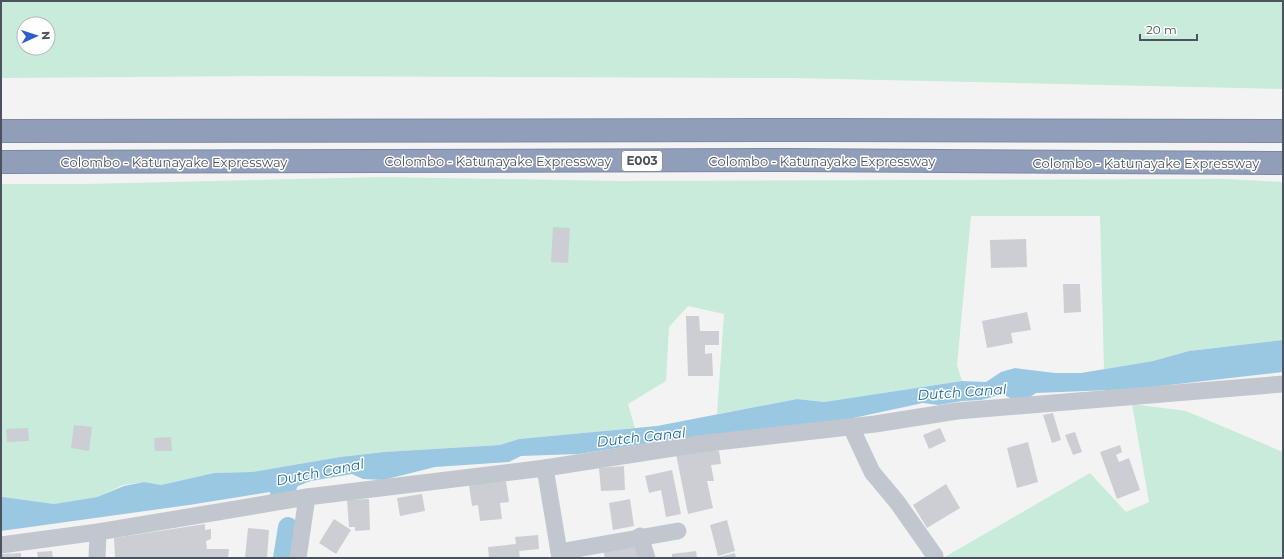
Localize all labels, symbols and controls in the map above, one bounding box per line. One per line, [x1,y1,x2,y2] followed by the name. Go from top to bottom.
[16,16,56,56] north arrow
[1140,16,1197,42] scale bar
[1146,22,1177,37] text: 20 m
[39,31,53,40] text: N
[622,151,662,171] road number: E003
[385,153,612,169] street label: Colombo - Katunayake Expressway
[709,153,936,169] street label: Colombo - Katunayake Expressway
[61,154,288,170] street label: Colombo - Katunayake Expressway
[1033,155,1260,171] street label: Colombo - Katunayake Expressway
[917,380,1007,404] water label: Dutch Canal
[596,423,687,451] water label: Dutch Canal
[274,455,366,489] water label: Dutch Canal

